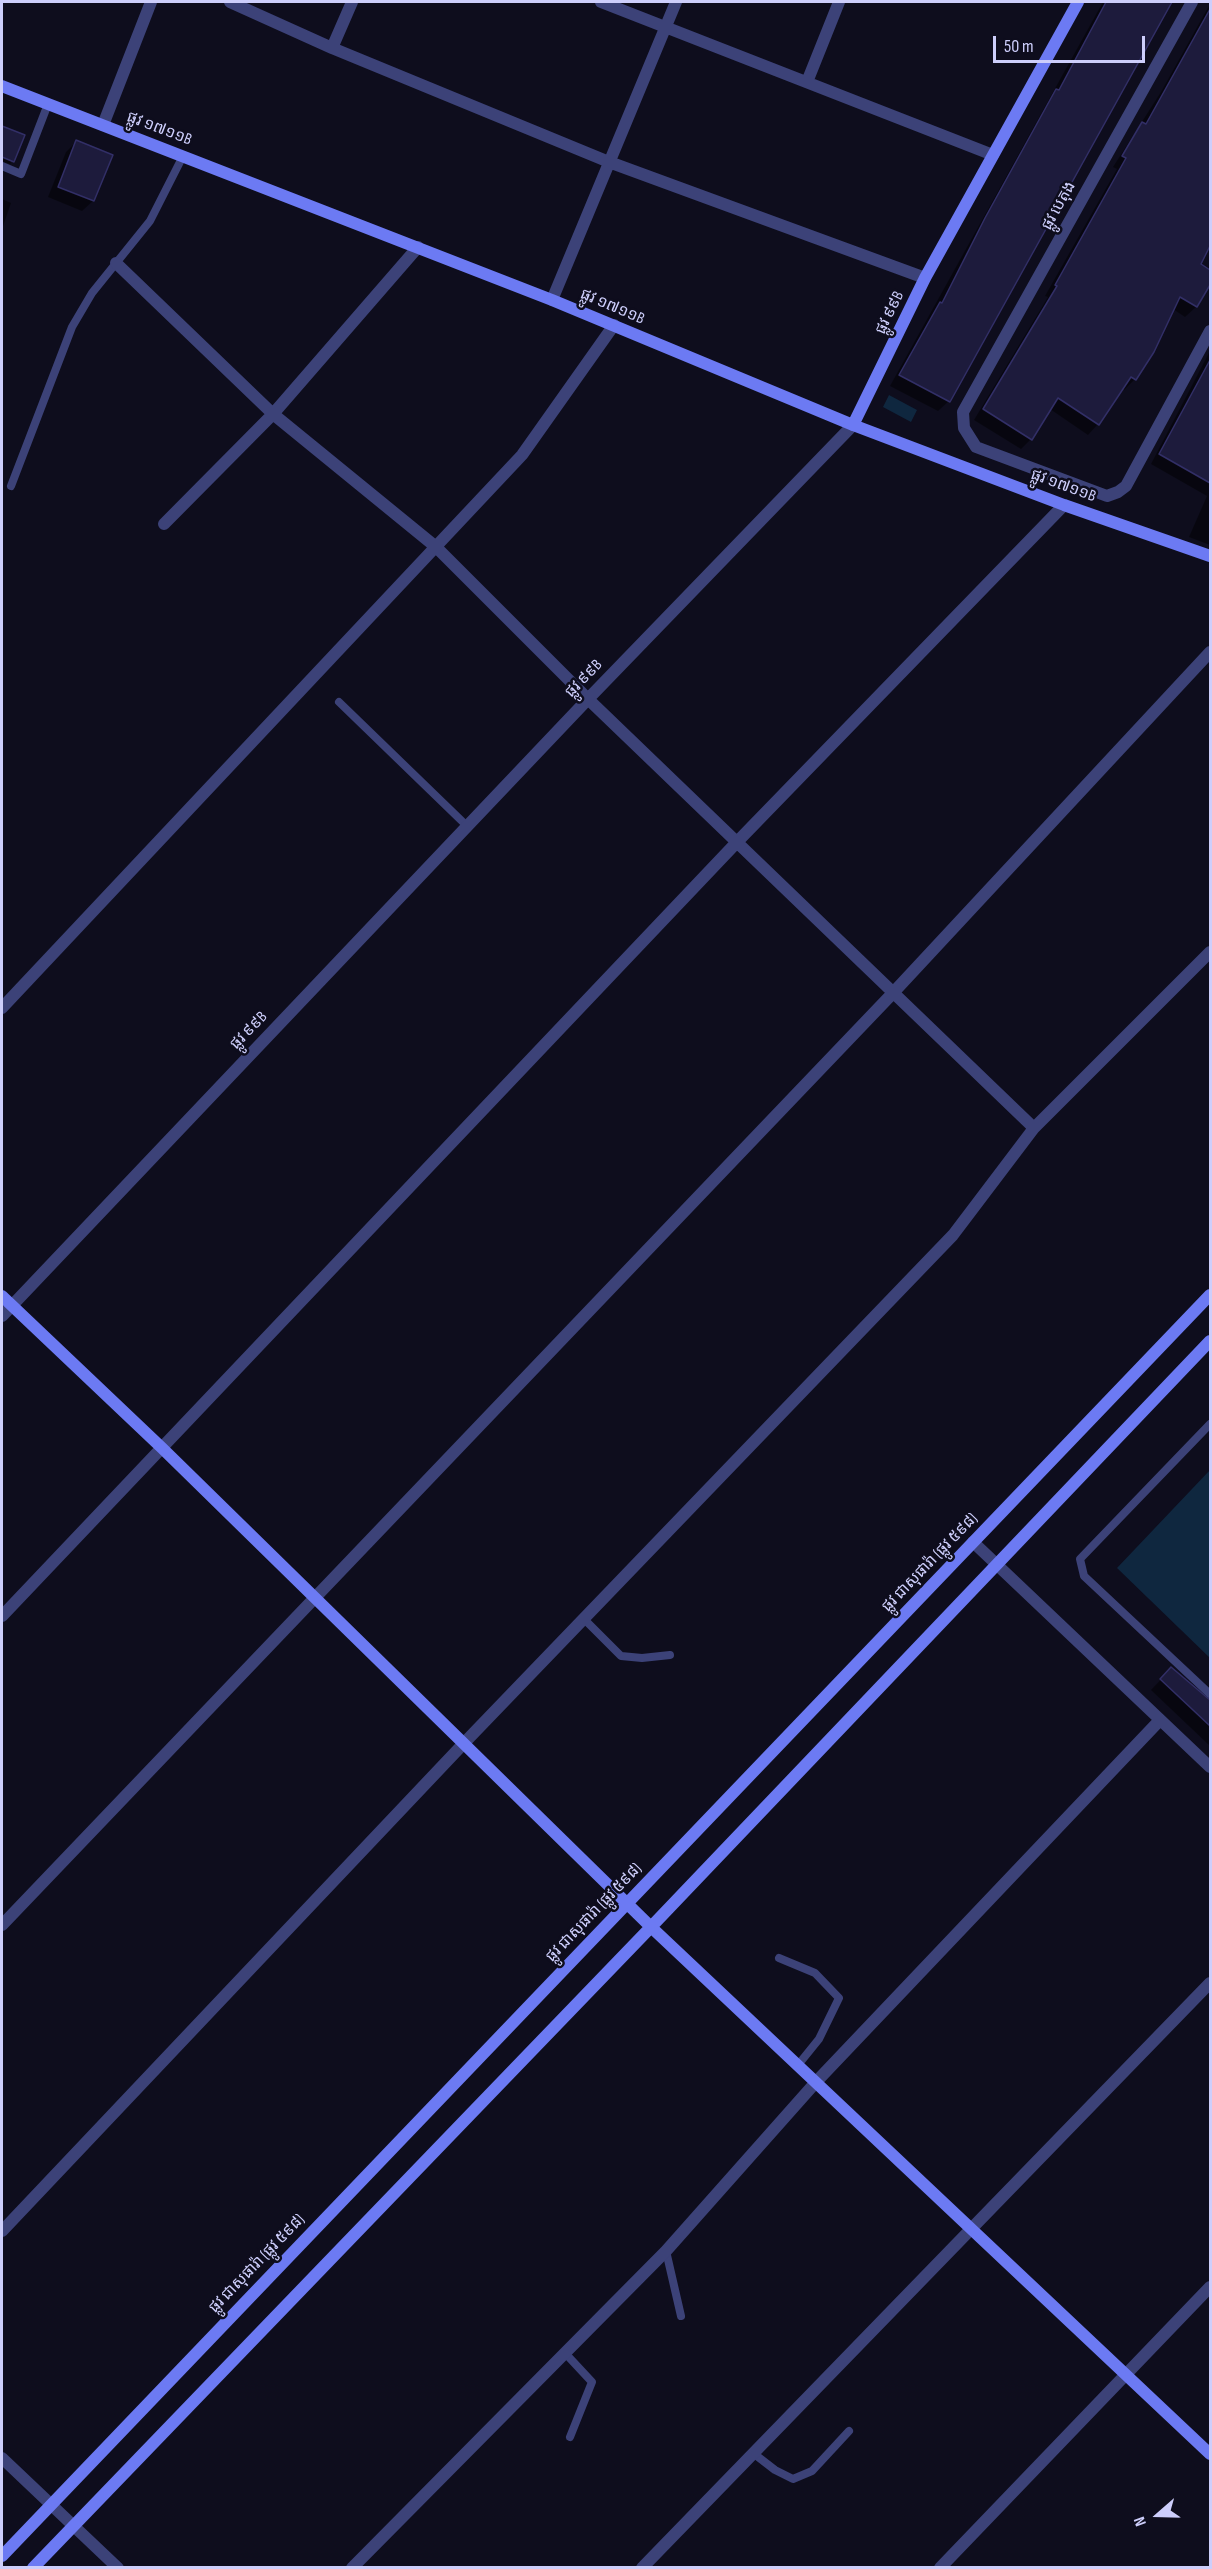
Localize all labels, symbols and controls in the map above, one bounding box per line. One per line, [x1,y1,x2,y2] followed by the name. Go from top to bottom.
[996,24,1148,62] scale bar
[1004,36,1034,57] text: 50 m
[124,108,194,150] street label: ផ្លូវ ១៧១១B
[1038,178,1080,234] street label: ផ្លូវ បេតុង
[577,285,647,329] street label: ផ្លូវ ១៧១១B
[871,288,909,338] street label: ផ្លូវ ៩៩B
[1028,465,1098,507] street label: ផ្លូវ ១៧១១B
[561,656,607,702] street label: ផ្លូវ ៩៩B
[226,1008,272,1054] street label: ផ្លូវ ៩៩B
[878,1510,982,1616] street label: ផ្លូវ ជាសុផារ៉ា (ផ្លូវ ៥៩៨)
[542,1860,646,1966] street label: ផ្លូវ ជាសុផារ៉ា (ផ្លូវ ៥៩៨)
[205,2211,309,2317] street label: ផ្លូវ ជាសុផារ៉ា (ផ្លូវ ៥៩៨)
[1128,2485,1188,2545] north arrow
[1130,2514,1151,2529] text: N

